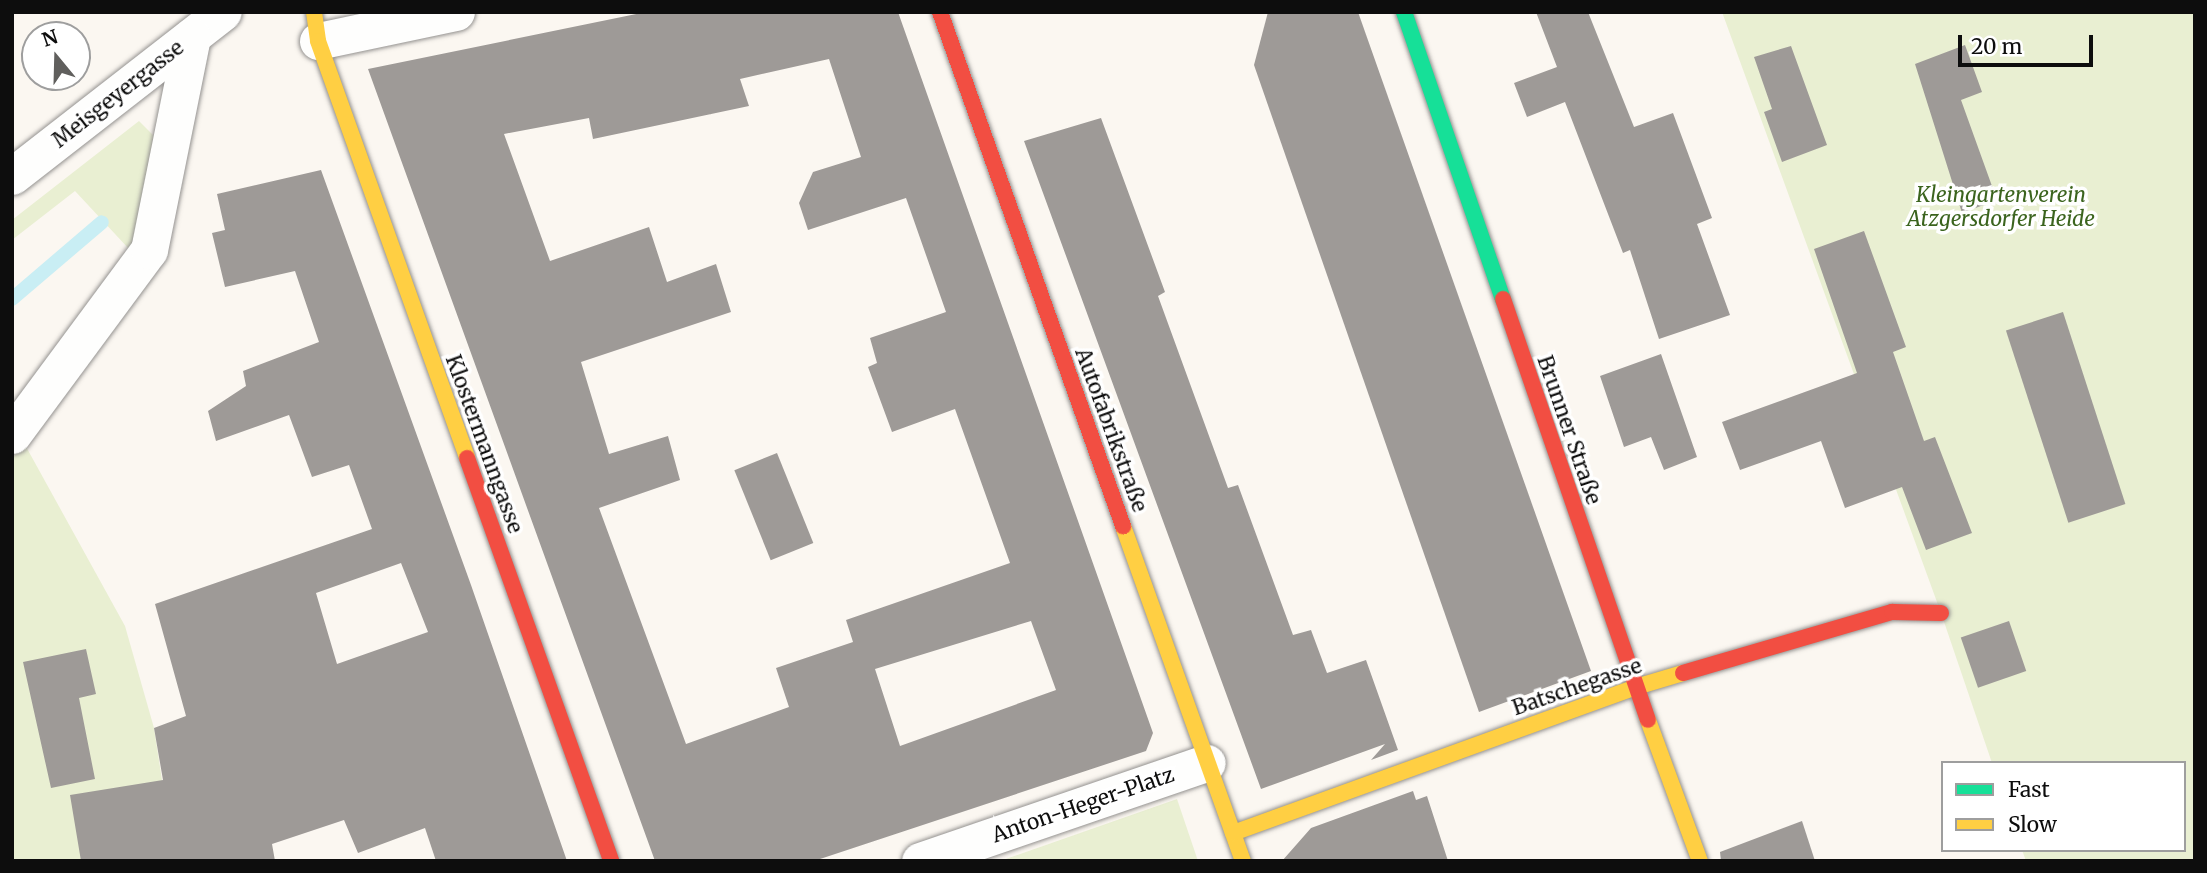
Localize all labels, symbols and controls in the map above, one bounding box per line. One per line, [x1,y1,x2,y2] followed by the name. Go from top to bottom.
[21,21,91,91] north arrow
[1962,21,2097,65] scale bar
[39,24,61,52] text: N
[1971,33,2022,60] text: 20 m
[47,35,189,153] street label: Meisgeyergasse
[1907,182,2095,232] park label: Kleingartenverein Atzgersdorfer Heide
[1070,345,1152,515] street label: Autofabrikstraße
[440,351,528,537] street label: Klostermanngasse
[1532,352,1606,508] street label: Brunner Straße
[1509,653,1645,721] street label: Batschegasse
[1941,761,2186,852] legend
[989,762,1177,848] street label: Anton-Heger-Platz
[2008,776,2050,803] text: Fast
[2008,811,2057,838] text: Slow

